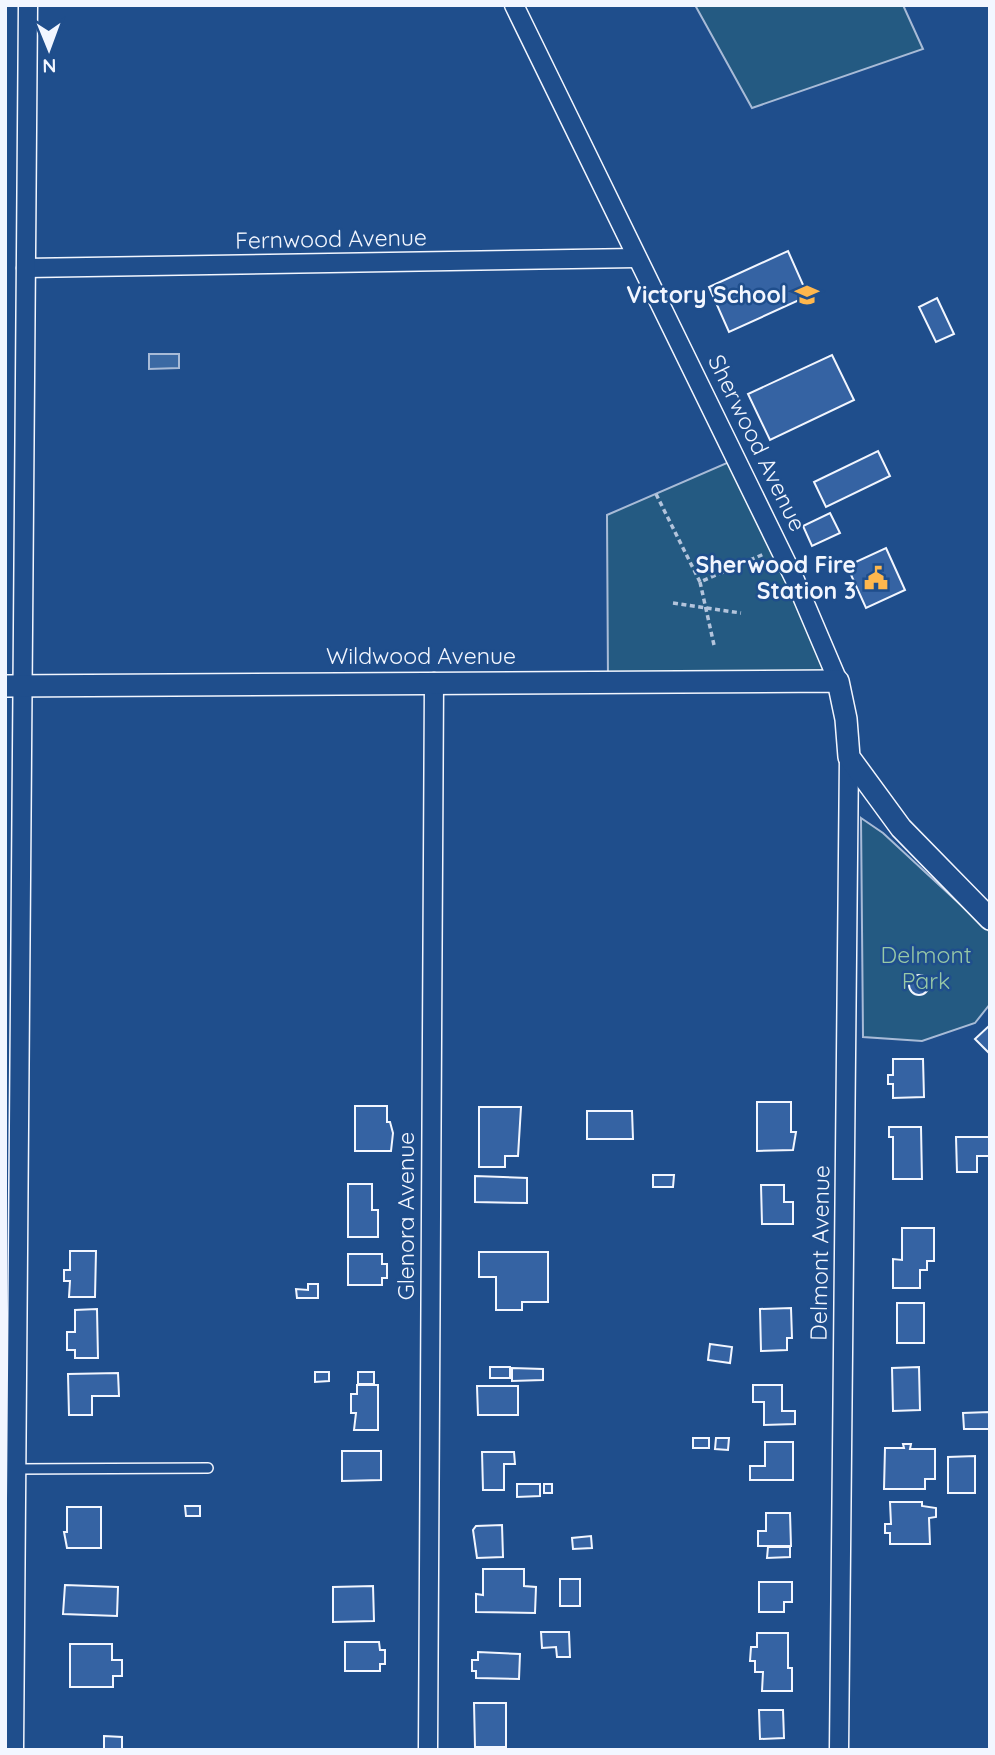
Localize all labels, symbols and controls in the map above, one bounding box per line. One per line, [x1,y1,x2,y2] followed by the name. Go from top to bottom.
[14,14,84,84] north arrow
[42,54,56,78] text: N
[235,222,427,255] street label: Fernwood Avenue
[626,280,787,309] place label: Victory School
[793,281,821,309] school or university icon: Victory School
[702,350,813,536] street label: Sherwood Avenue
[695,550,856,605] place label: Sherwood Fire Station 3
[862,564,890,592] public building icon: Sherwood Fire Station 3
[326,641,516,670] street label: Wildwood Avenue
[881,940,972,995] park label: Delmont Park
[391,1132,420,1300] street label: Glenora Avenue
[803,1165,836,1341] street label: Delmont Avenue

